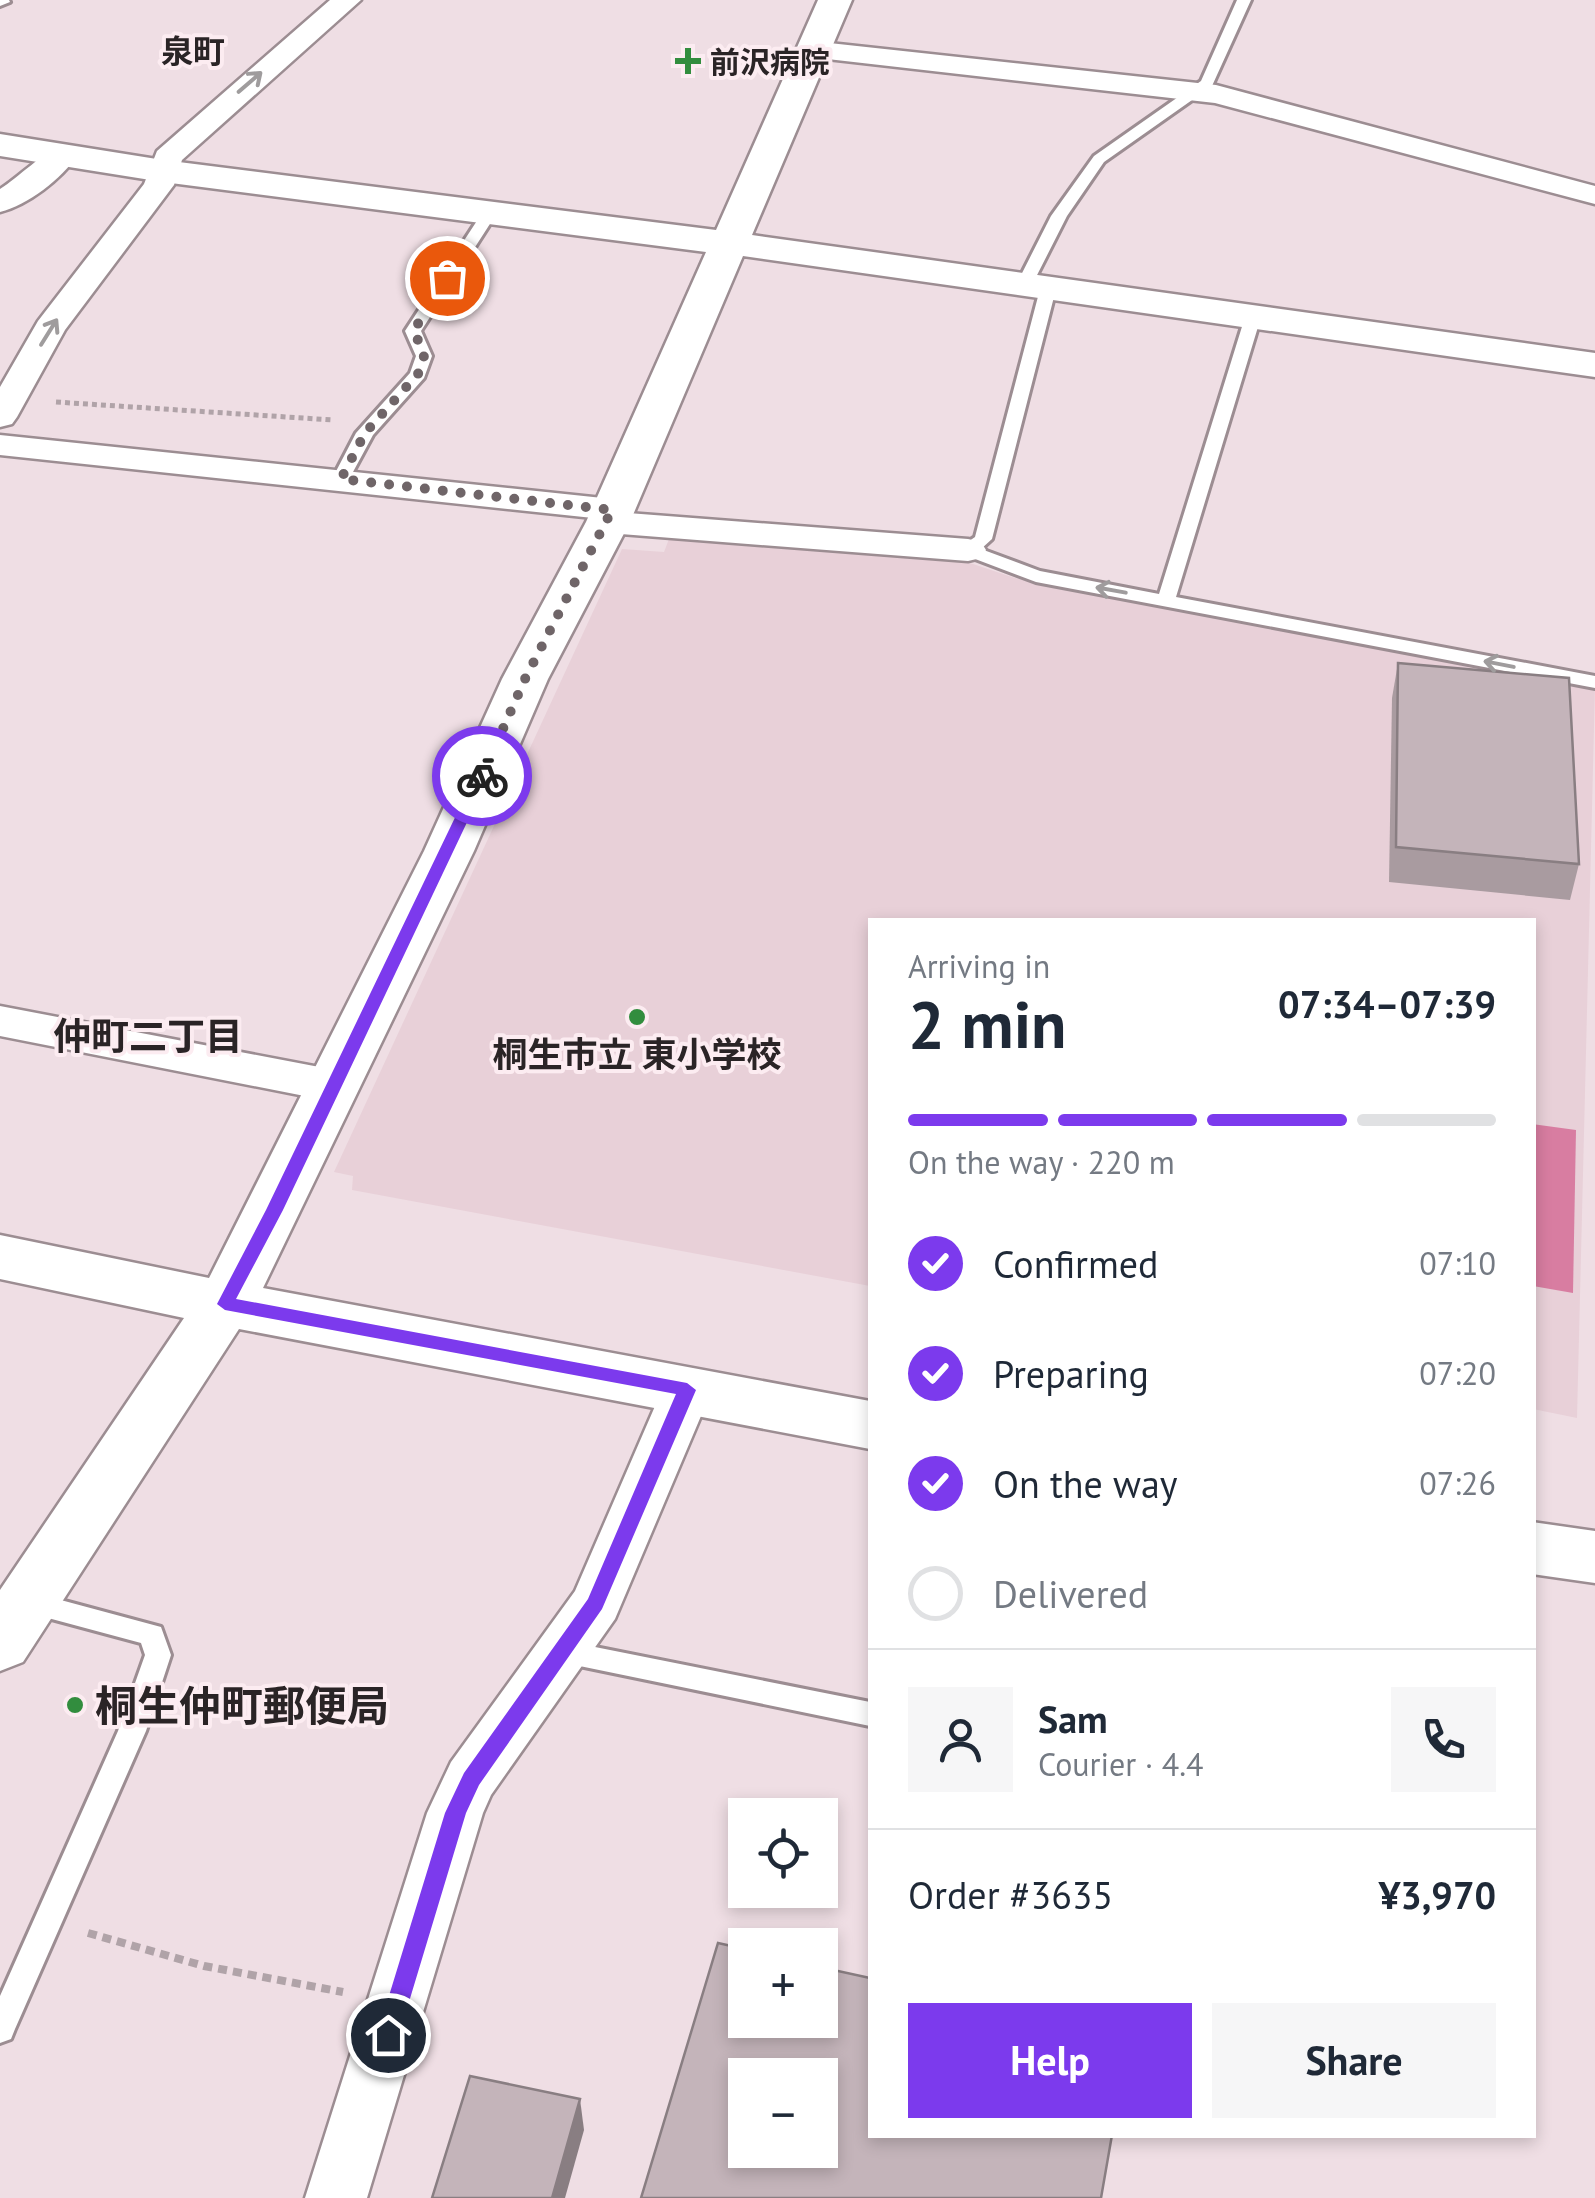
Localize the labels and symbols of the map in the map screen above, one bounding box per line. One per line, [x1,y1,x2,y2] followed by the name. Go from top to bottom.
[161,30,225,72] district label: 泉町
[710,42,830,81] place label: 前沢病院
[675,48,701,74] marker: 前沢病院
[237,71,262,94] one-way arrow
[405,236,490,321] pin
[38,318,59,347] one-way arrow
[1095,580,1128,599] one-way arrow
[1483,654,1516,673] one-way arrow
[432,726,532,826] courier
[626,1006,648,1028] marker: 桐生市立 東小学校
[53,1011,243,1060] district label: 仲町二丁目
[493,1031,781,1077] place label: 桐生市立 東小学校
[95,1678,389,1733] place label: 桐生仲町郵便局
[64,1694,86,1716] marker: 桐生仲町郵便局
[346,1993,431,2078] pin

